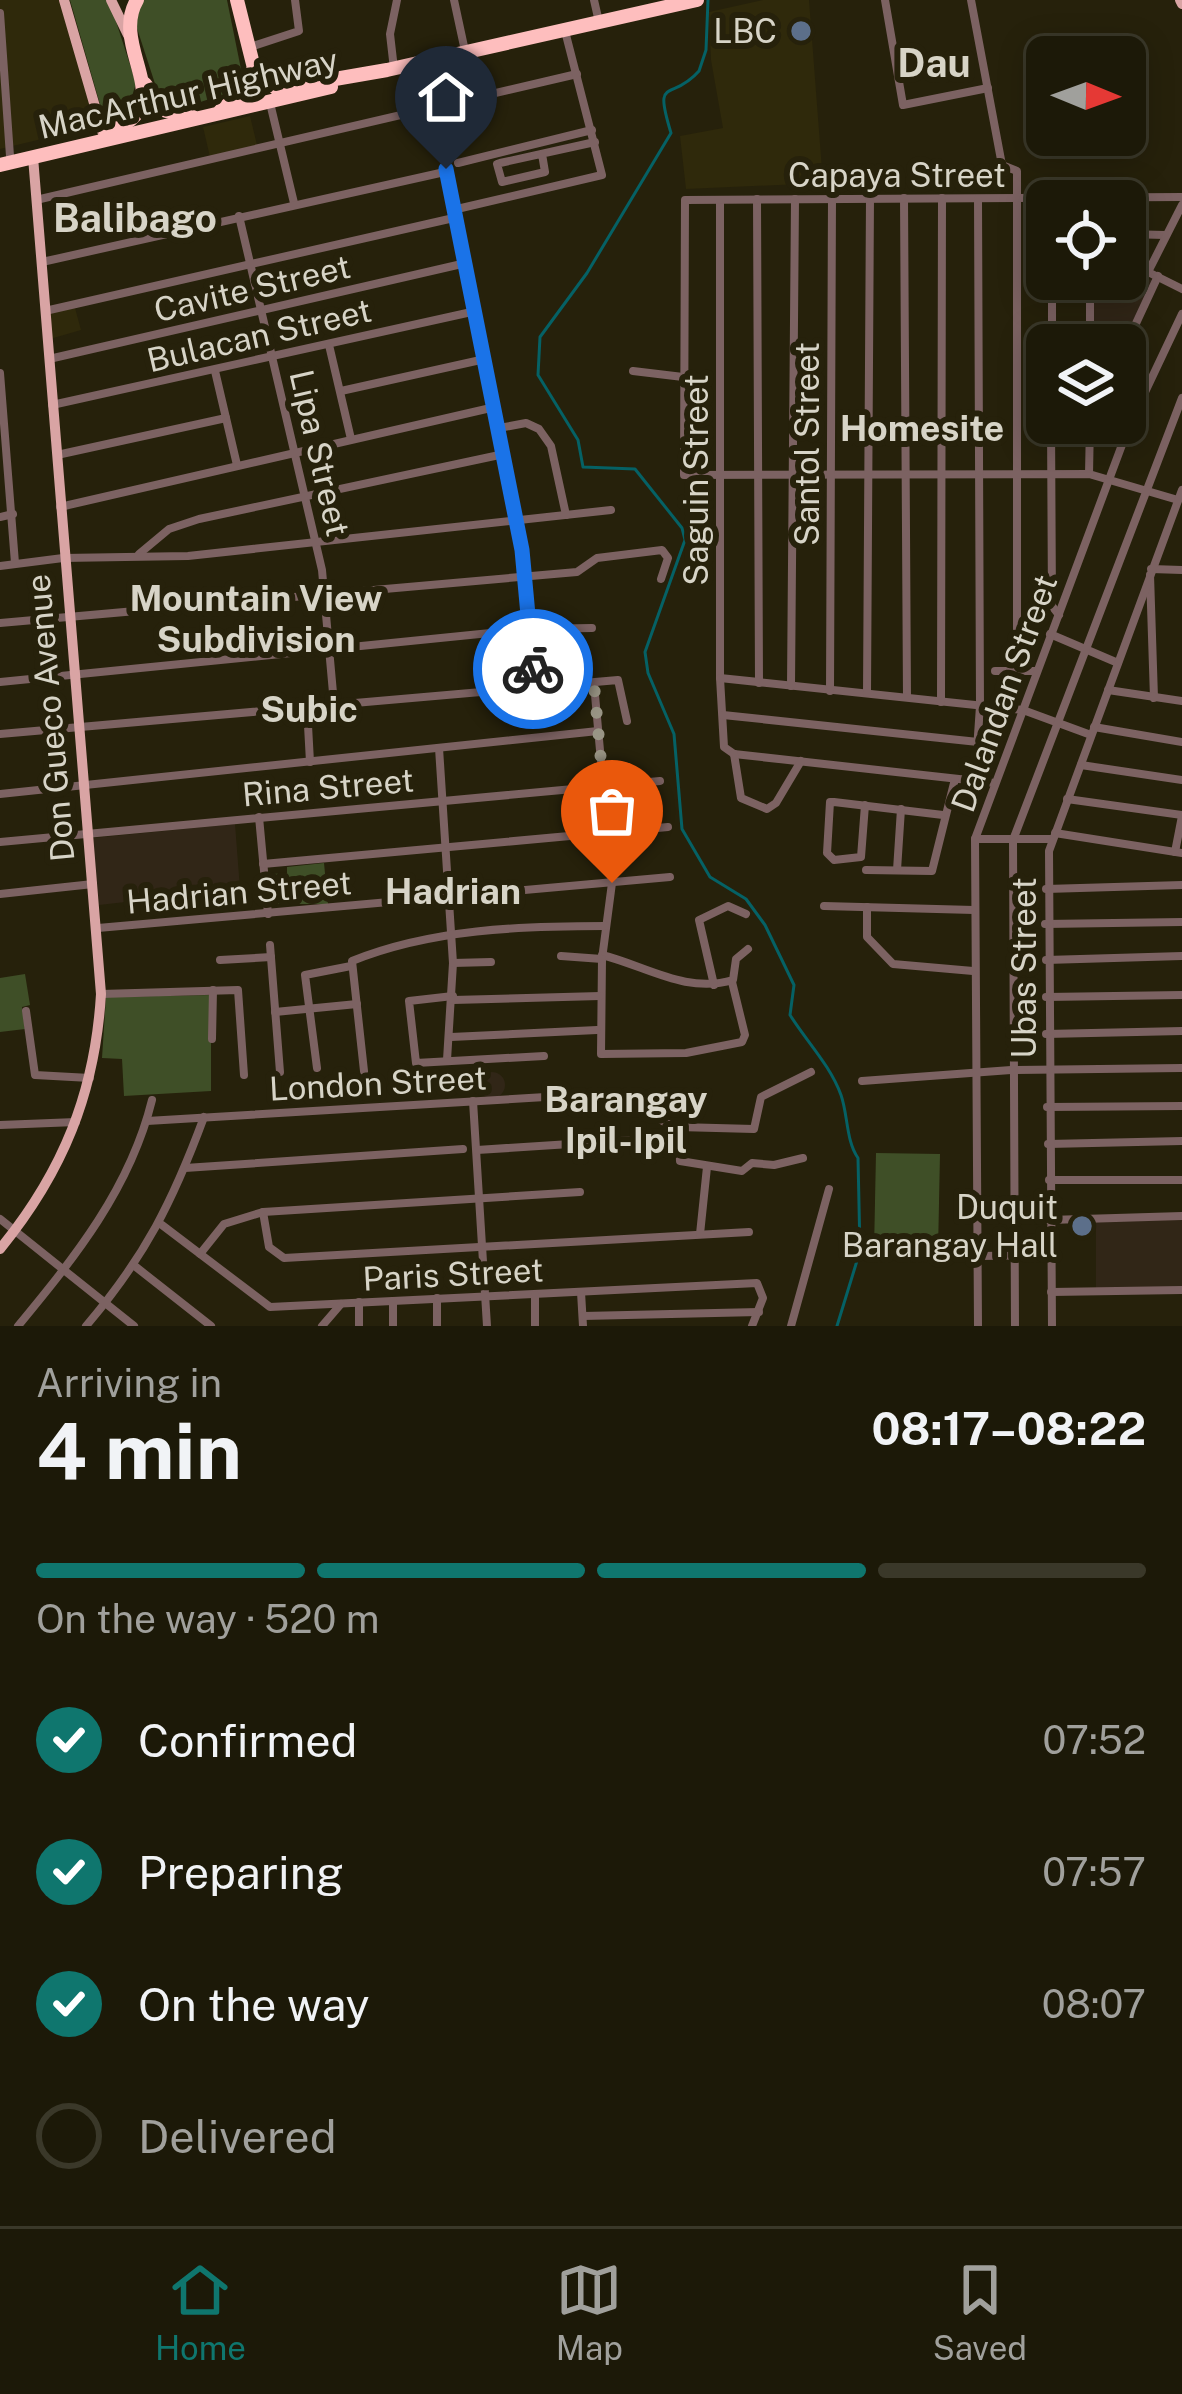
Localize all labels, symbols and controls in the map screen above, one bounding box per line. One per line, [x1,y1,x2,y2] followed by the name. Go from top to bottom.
[713,12,777,50] place label: LBC
[788,18,814,44] marker: LBC
[1026,36,1146,156] north arrow
[1026,36,1146,444] map controls
[34,40,342,146] street label: MacArthur Highway
[897,40,971,86] district label: Dau
[395,46,497,169] pin
[413,64,479,130] icon: home
[788,156,1006,194] street label: Capaya Street
[1026,180,1146,300] button: locate
[53,195,217,241] district label: Balibago
[150,247,354,329] street label: Cavite Street
[143,291,375,379] street label: Bulacan Street
[1026,324,1146,444] button: layers
[788,342,826,546] street label: Santol Street
[282,366,358,540] street label: Lipa Street
[677,374,715,586] street label: Saguin Street
[840,407,1004,449] district label: Homesite
[943,569,1065,817] street label: Dalandan Street
[19,573,81,863] street label: Don Gueco Avenue
[130,577,382,660] district label: Mountain View Subdivision
[473,609,593,729] courier
[500,636,566,702] icon: bike
[260,688,358,730] district label: Subic
[561,760,663,883] pin
[241,761,415,813] street label: Rina Street
[579,778,645,844] icon: bag
[125,863,353,921] street label: Hadrian Street
[385,870,521,912] district label: Hadrian
[1005,877,1043,1059] street label: Ubas Street
[268,1058,488,1108] street label: London Street
[544,1078,708,1161] district label: Barangay Ipil-Ipil
[842,1188,1058,1264] place label: Duquit Barangay Hall
[1069,1213,1095,1239] marker: Duquit Barangay Hall
[362,1250,544,1298] street label: Paris Street
[36,1360,222,1406] text: Arriving in
[871,1402,1146,1455] text: 08:17–08:22
[36,1405,242,1497] text: 4 min
[36,1596,380,1642] text: On the way · 520 m
[36,1707,102,1773] icon: check
[138,1714,357,1767] text: Confirmed
[1042,1717,1146,1763] text: 07:52
[36,1839,102,1905] icon: check
[138,1846,344,1899] text: Preparing
[1042,1849,1146,1895] text: 07:57
[36,1971,102,2037] icon: check
[138,1978,370,2031] text: On the way
[1042,1981,1146,2027] text: 08:07
[138,2110,337,2163] text: Delivered
[155,2257,246,2367] tab: Home
[556,2257,623,2367] tab: Map
[933,2257,1027,2367] tab: Saved

